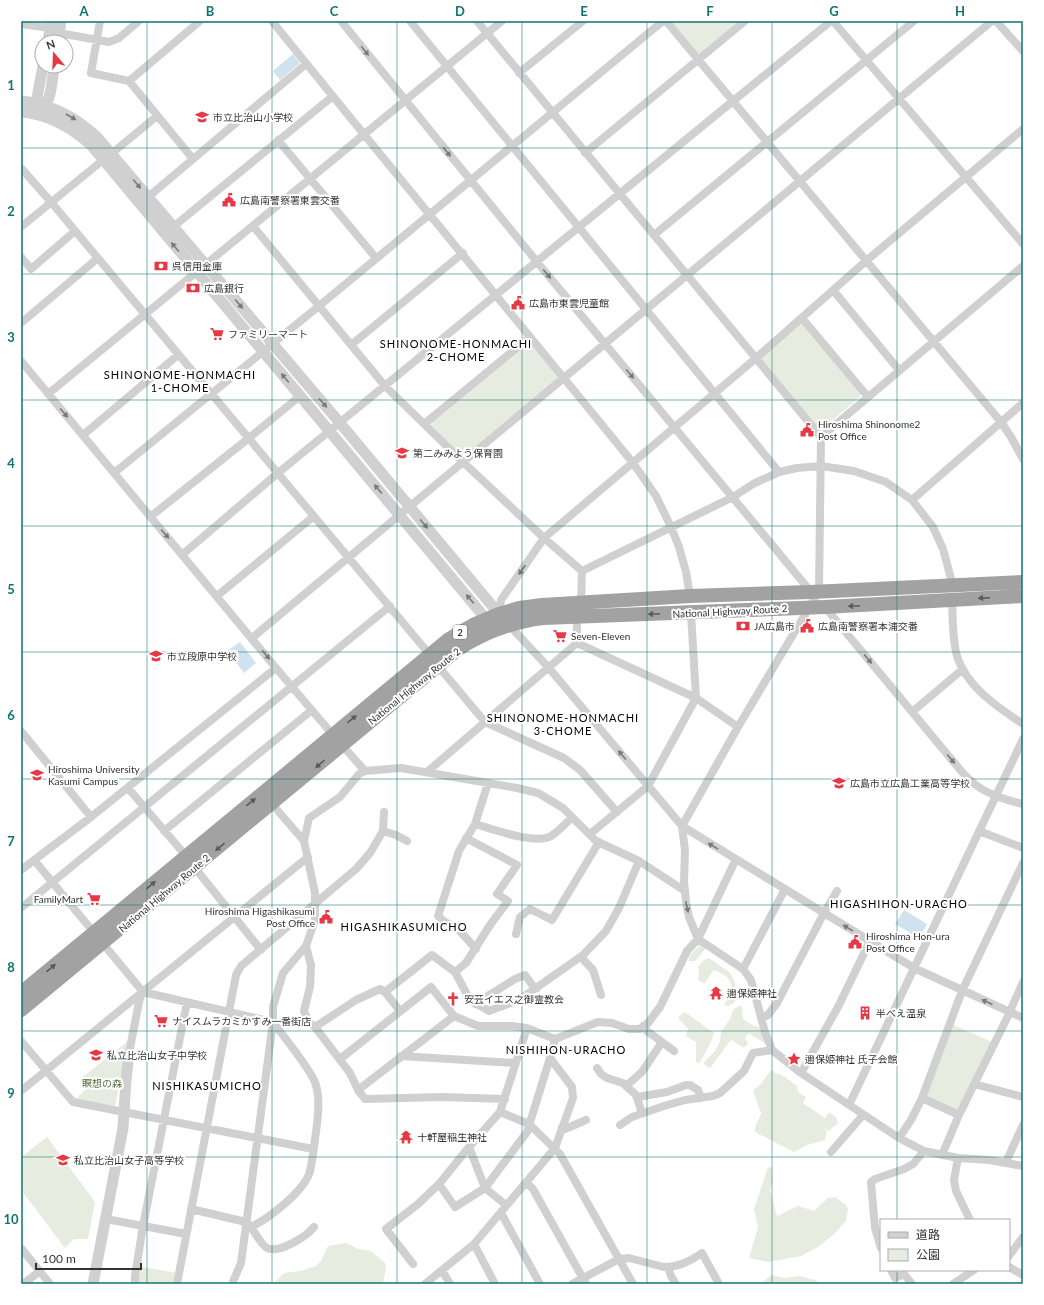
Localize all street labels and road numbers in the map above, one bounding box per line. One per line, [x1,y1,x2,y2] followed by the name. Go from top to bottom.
[672,602,788,620] street label: National Highway Route 2
[453,625,467,639] road number: 2
[366,645,463,727] street label: National Highway Route 2
[116,851,212,935] street label: National Highway Route 2

